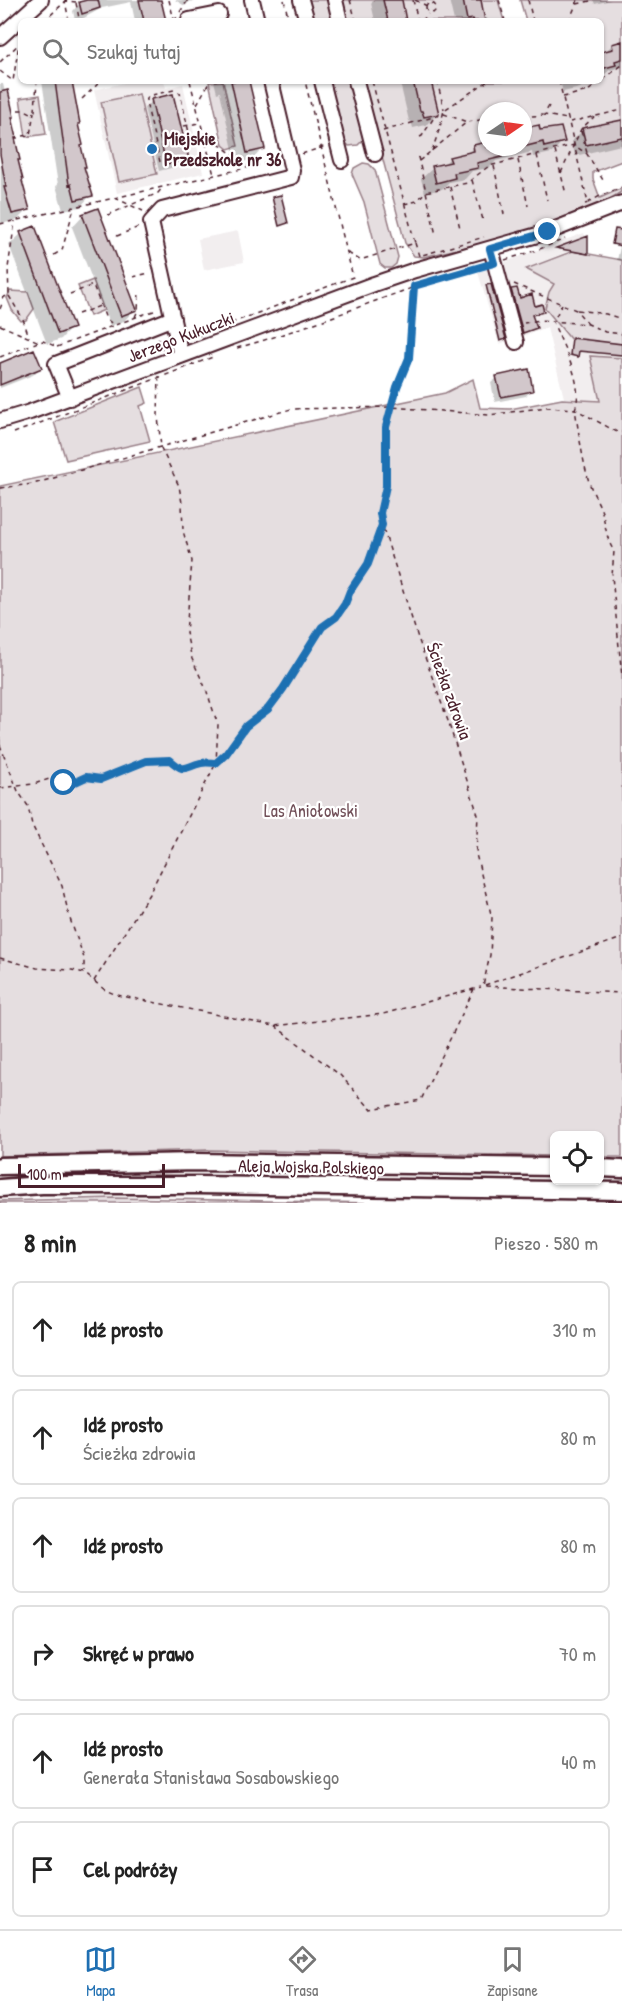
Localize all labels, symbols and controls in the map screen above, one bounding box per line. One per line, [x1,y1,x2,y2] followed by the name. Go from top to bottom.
[18,18,604,84] search box
[39,35,72,68] icon: search
[87,36,181,66] text: Szukaj tutaj
[478,102,532,156] north arrow
[164,126,281,172] place label: Miejskie Przedszkole nr 36
[145,142,159,156] marker: Miejskie Przedszkole nr 36
[534,218,560,244] route end
[124,305,238,368] street label: Jerzego Kukuczki
[420,639,479,743] street label: Ścieżka zdrowia
[50,769,76,795] route start
[264,798,358,823] park label: Las Aniołowski
[550,1131,604,1185] map controls
[550,1131,604,1185] button: locate
[238,1153,384,1180] street label: Aleja Wojska Polskiego
[18,1161,165,1188] scale bar
[27,1163,62,1185] text: 100 m
[24,1225,77,1260] text: 8 min
[494,1229,598,1256] text: Pieszo · 580 m
[26,1313,59,1346] icon: ahead
[83,1314,163,1344] text: Idź prosto
[553,1316,596,1343] text: 310 m
[83,1409,163,1439] text: Idź prosto
[26,1421,59,1454] icon: ahead
[560,1424,596,1451] text: 80 m
[83,1439,195,1466] text: Ścieżka zdrowia
[26,1529,59,1562] icon: ahead
[83,1530,163,1560] text: Idź prosto
[560,1532,596,1559] text: 80 m
[26,1637,59,1670] icon: right
[83,1638,194,1668] text: Skręć w prawo
[559,1640,596,1667] text: 70 m
[83,1733,163,1763] text: Idź prosto
[26,1745,59,1778] icon: ahead
[561,1748,596,1775] text: 40 m
[83,1763,339,1790] text: Generała Stanisława Sosabowskiego
[26,1853,59,1886] icon: arrive
[83,1854,178,1884] text: Cel podróży
[84,1943,117,2001] tab: Mapa
[286,1943,319,2001] tab: Trasa
[487,1943,538,2001] tab: Zapisane

